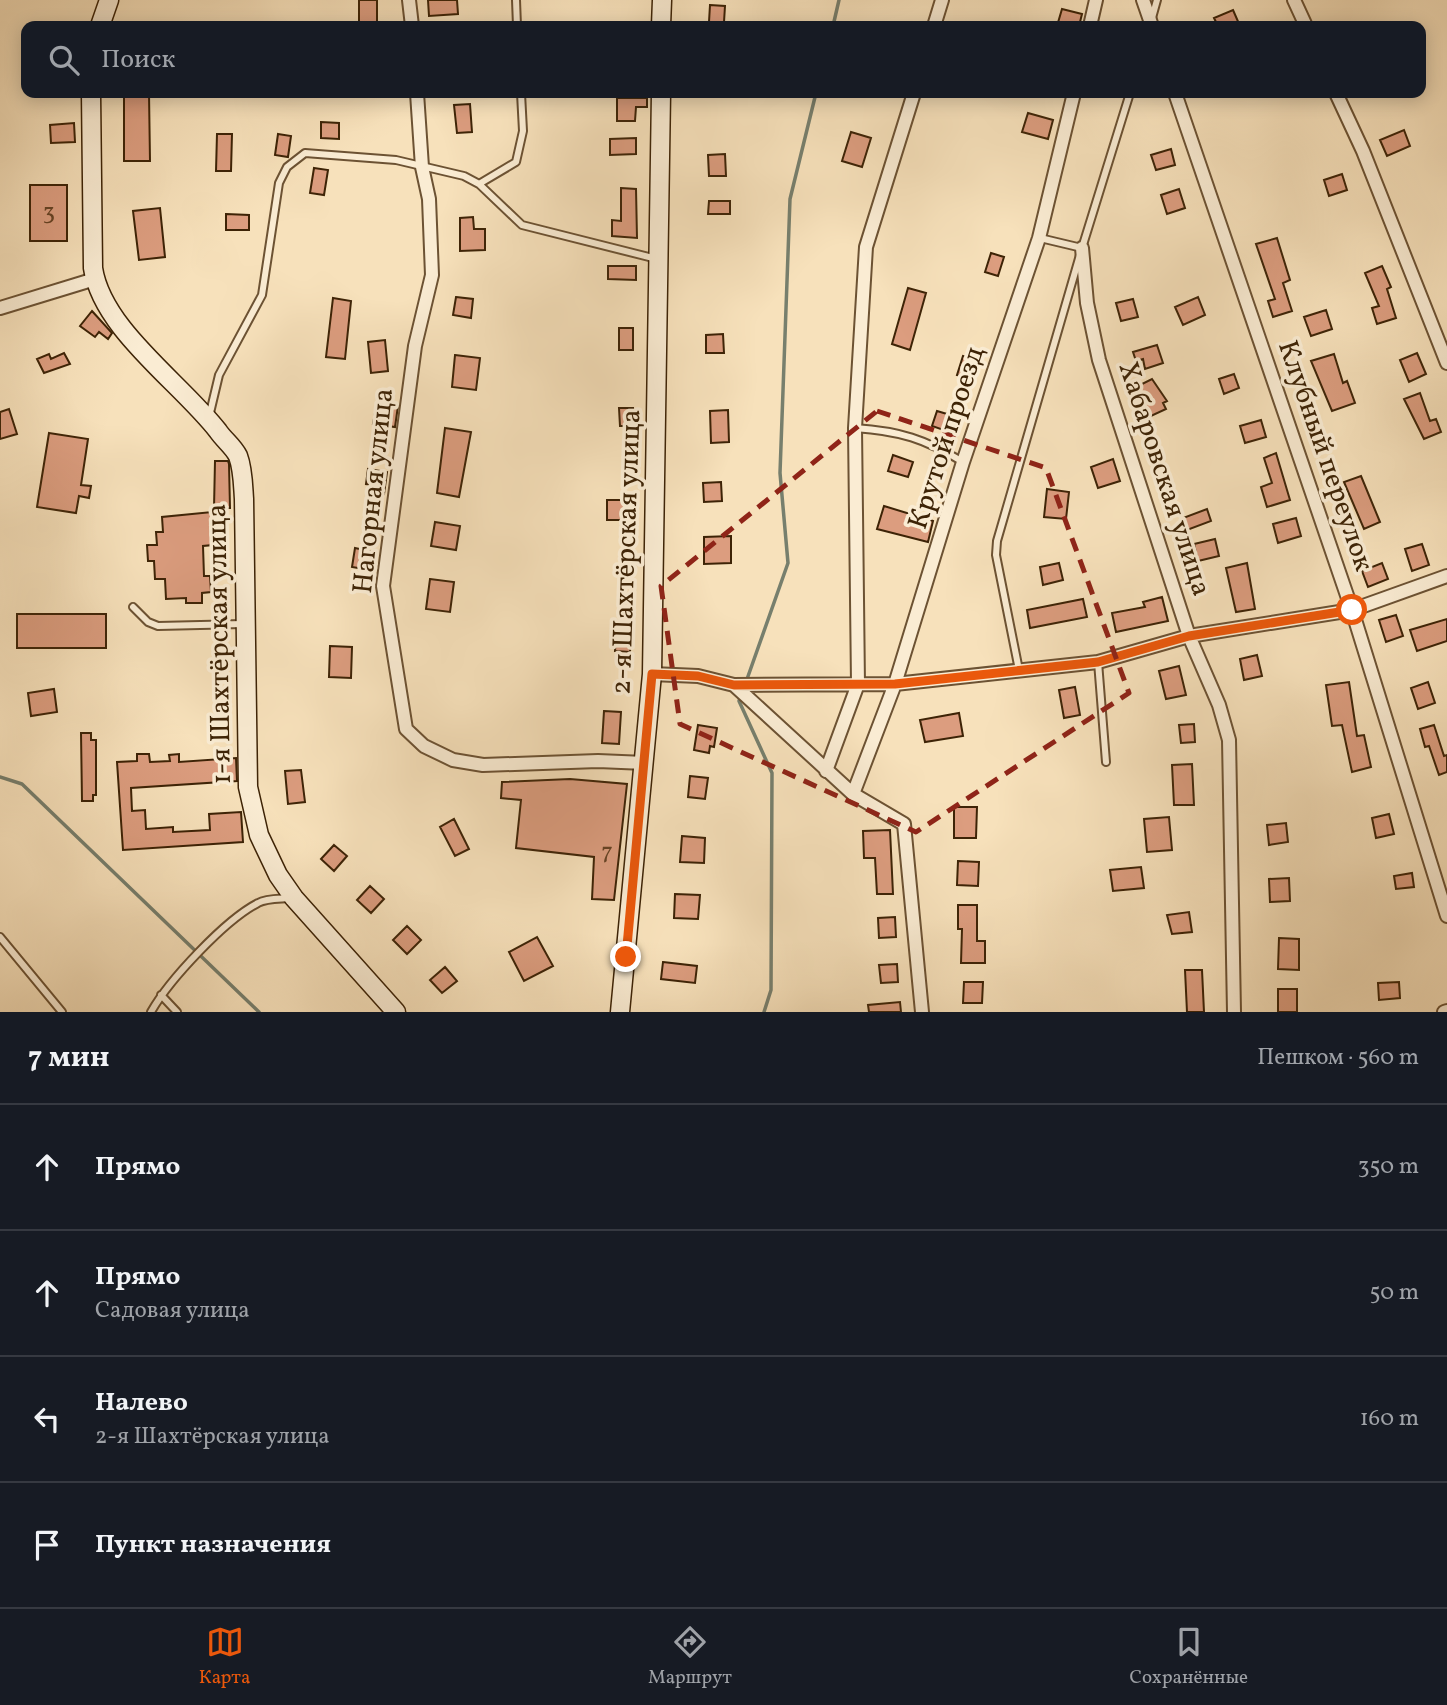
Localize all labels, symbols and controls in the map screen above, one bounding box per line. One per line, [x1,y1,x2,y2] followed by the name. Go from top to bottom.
[21,21,1426,98] search box
[45,41,83,79] icon: search
[101,42,175,78] text: Поиск
[43,196,55,230] house number: 3
[1267,336,1383,577] street label: Клубный переулок
[899,341,995,534] street label: Крутой проезд
[1108,357,1220,601] street label: Хабаровская улица
[344,386,404,596] street label: Нагорная улица
[603,409,651,695] street label: 2-я Шахтёрская улица
[198,503,242,785] street label: 1-я Шахтёрская улица
[1336,594,1367,625] route start
[601,836,613,870] house number: 7
[610,941,641,972] route end
[28,1037,110,1079] text: 7 мин
[1257,1042,1419,1074] text: Пешком · 560 m
[28,1148,66,1186] icon: ahead
[95,1149,180,1185] text: Прямо
[1358,1151,1419,1183] text: 350 m
[95,1259,180,1295] text: Прямо
[28,1274,66,1312] icon: ahead
[1370,1277,1419,1309] text: 50 m
[95,1295,250,1327] text: Садовая улица
[95,1385,188,1421] text: Налево
[28,1400,66,1438] icon: left
[1360,1403,1419,1435] text: 160 m
[95,1421,330,1453] text: 2-я Шахтёрская улица
[28,1526,66,1564] icon: arrive
[95,1527,331,1563] text: Пункт назначения
[199,1623,250,1691] tab: Карта
[648,1623,732,1691] tab: Маршрут
[1130,1623,1248,1691] tab: Сохранённые

